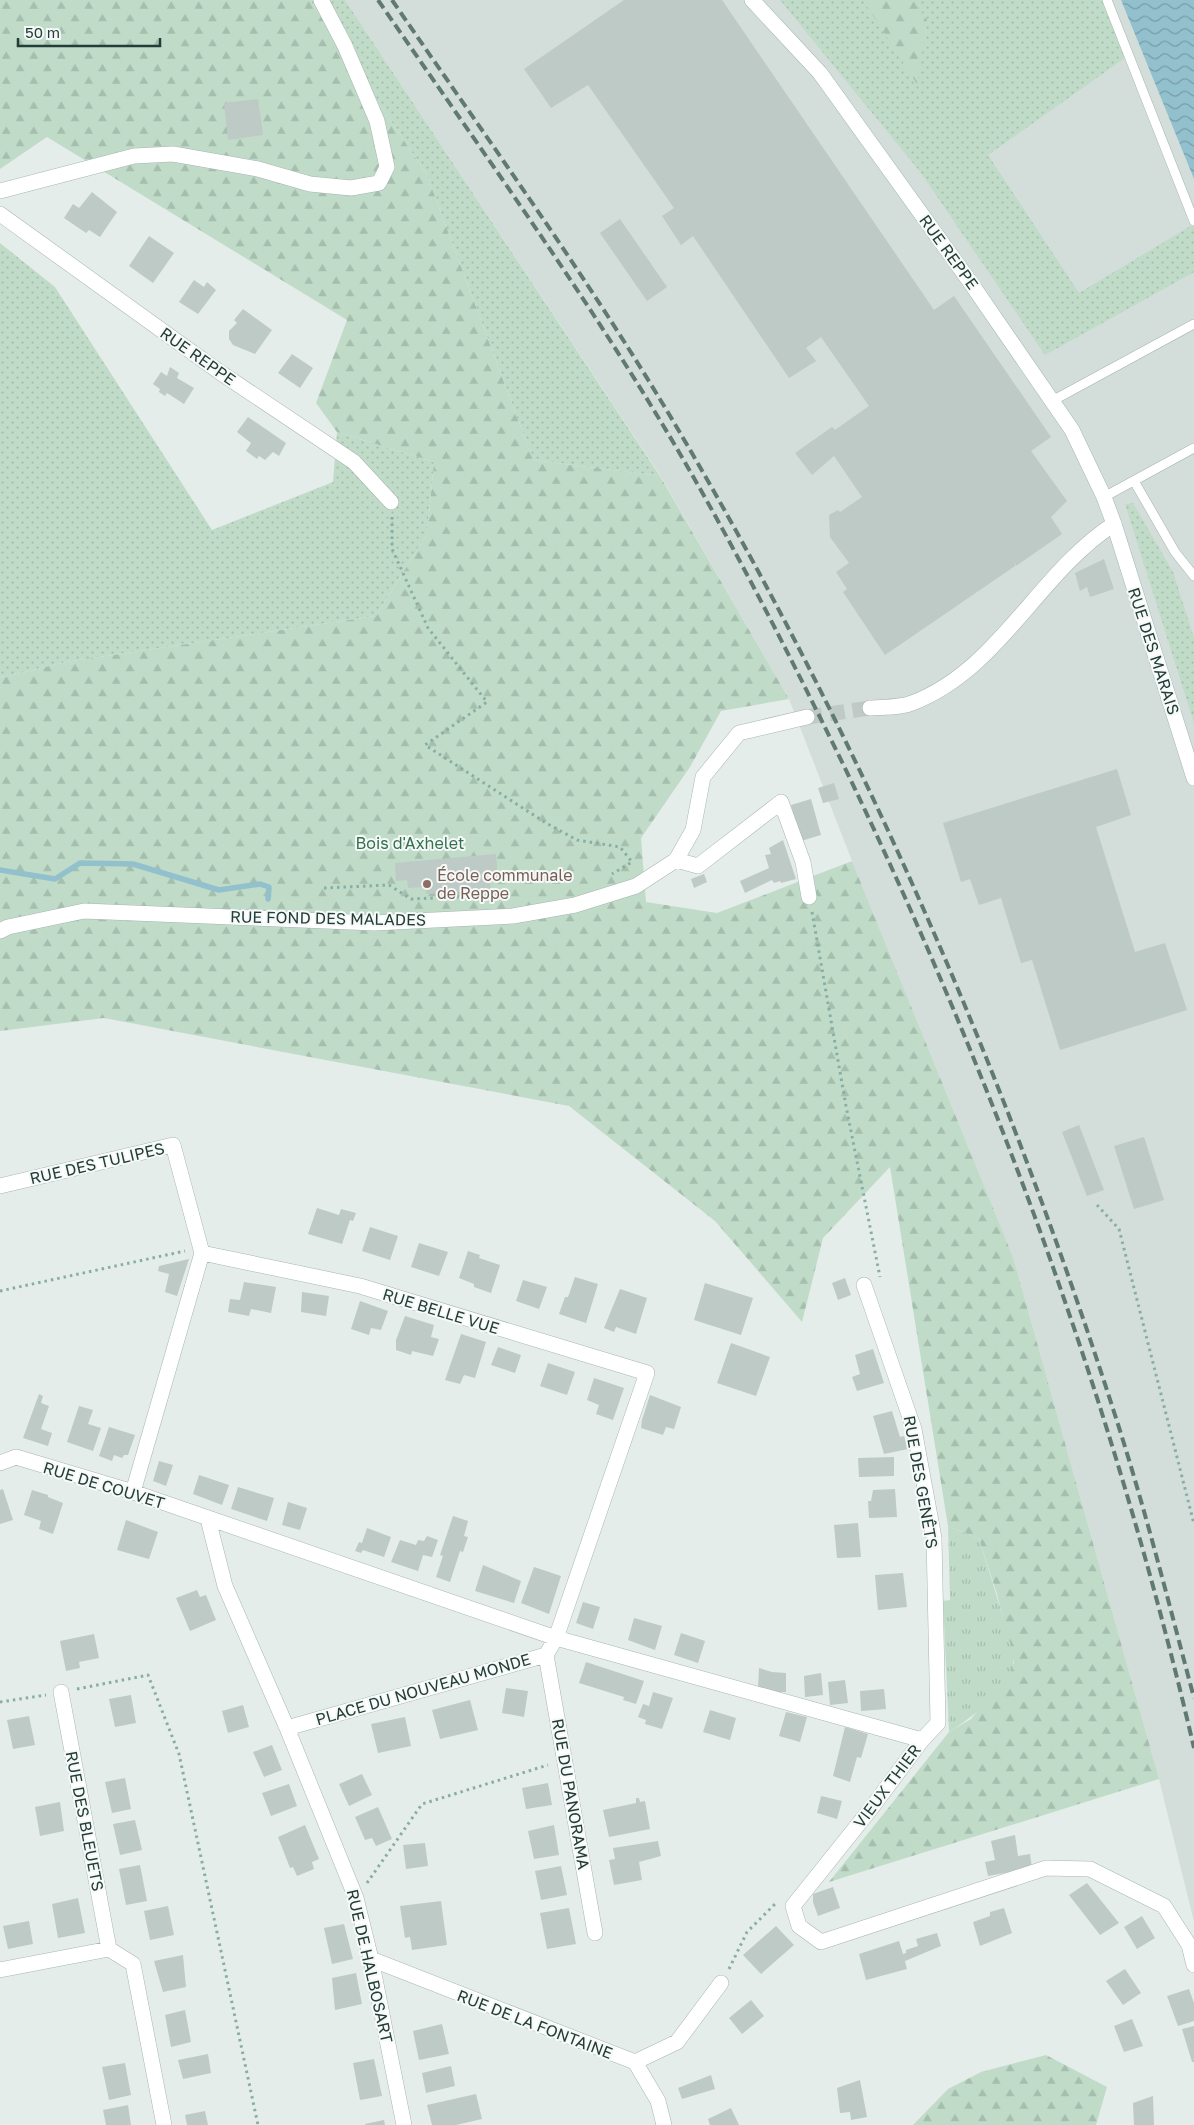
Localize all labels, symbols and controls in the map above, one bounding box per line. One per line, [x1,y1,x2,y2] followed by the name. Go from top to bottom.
[18,15,160,47] scale bar
[25,23,60,41] text: 50 m
[915,211,983,293] street label: RUE REPPE
[156,323,240,389] street label: RUE REPPE
[1124,585,1184,717] street label: RUE DES MARAIS
[356,833,464,853] park label: Bois d'Axhelet
[437,865,573,903] place label: École communale de Reppe
[421,878,433,890] marker: École communale de Reppe
[230,906,426,930] street label: RUE FOND DES MALADES
[28,1138,166,1188] street label: RUE DES TULIPES
[380,1284,502,1338] street label: RUE BELLE VUE
[899,1414,943,1550] street label: RUE DES GENÊTS
[41,1457,167,1513] street label: RUE DE COUVET
[313,1649,533,1729] street label: PLACE DU NOUVEAU MONDE
[548,1717,594,1871] street label: RUE DU PANORAMA
[849,1740,925,1832] street label: VIEUX THIER
[62,1749,108,1893] street label: RUE DES BLEUETS
[343,1887,397,2045] street label: RUE DE HALBOSART
[454,1985,616,2063] street label: RUE DE LA FONTAINE

